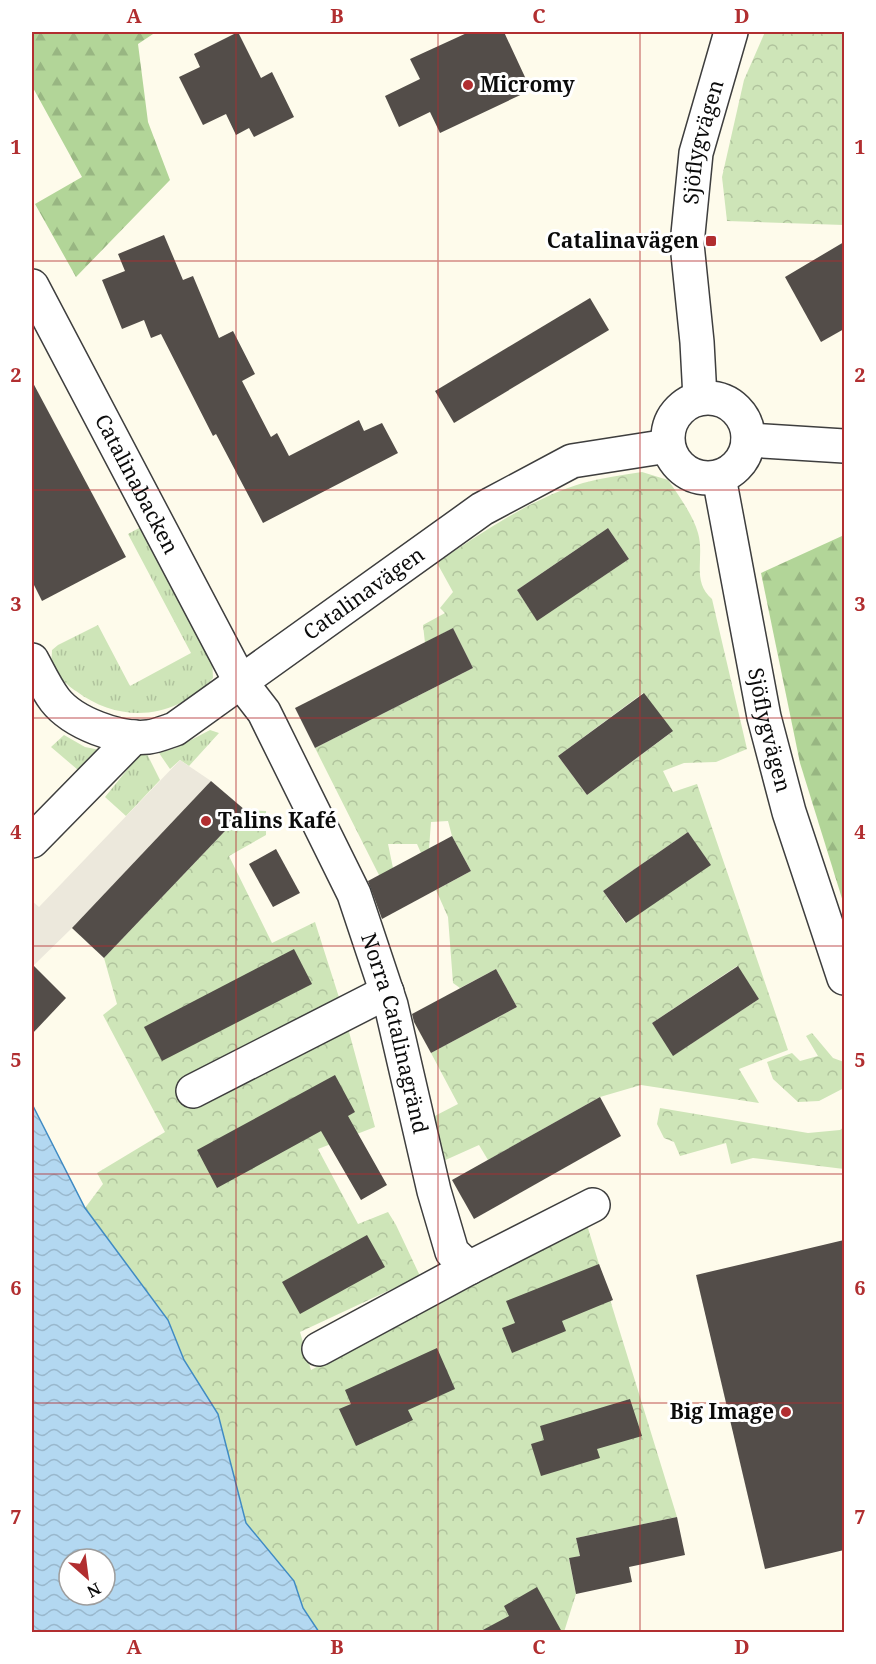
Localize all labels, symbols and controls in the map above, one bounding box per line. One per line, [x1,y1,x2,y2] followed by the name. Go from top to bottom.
[126,2,142,29] text: A
[330,2,344,29] text: B
[532,2,546,29] text: C
[734,2,750,29] text: D
[480,70,576,98] place label: Micromy
[676,76,729,206] street label: Sjöflygvägen
[461,78,475,92] marker: Micromy
[10,133,22,160] text: 1
[854,133,866,160] text: 1
[547,226,699,254] place label: Catalinavägen
[704,234,718,248] marker: Catalinavägen
[10,361,22,388] text: 2
[854,361,866,388] text: 2
[89,409,186,559] street label: Catalinabacken
[297,540,429,646] street label: Catalinavägen
[10,590,22,617] text: 3
[854,590,866,617] text: 3
[742,665,798,795] street label: Sjöflygvägen
[218,806,337,834] place label: Talins Kafé
[199,814,213,828] marker: Talins Kafé
[10,818,22,845] text: 4
[854,818,866,845] text: 4
[355,929,435,1136] street label: Norra Catalinagränd
[10,1046,22,1073] text: 5
[854,1046,866,1073] text: 5
[10,1274,22,1301] text: 6
[854,1274,866,1301] text: 6
[670,1397,774,1425] place label: Big Image
[779,1405,793,1419] marker: Big Image
[10,1503,22,1530] text: 7
[854,1503,866,1530] text: 7
[57,1547,117,1607] north arrow
[83,1578,105,1603] text: N
[126,1633,142,1660] text: A
[330,1633,344,1660] text: B
[532,1633,546,1660] text: C
[734,1633,750,1660] text: D

